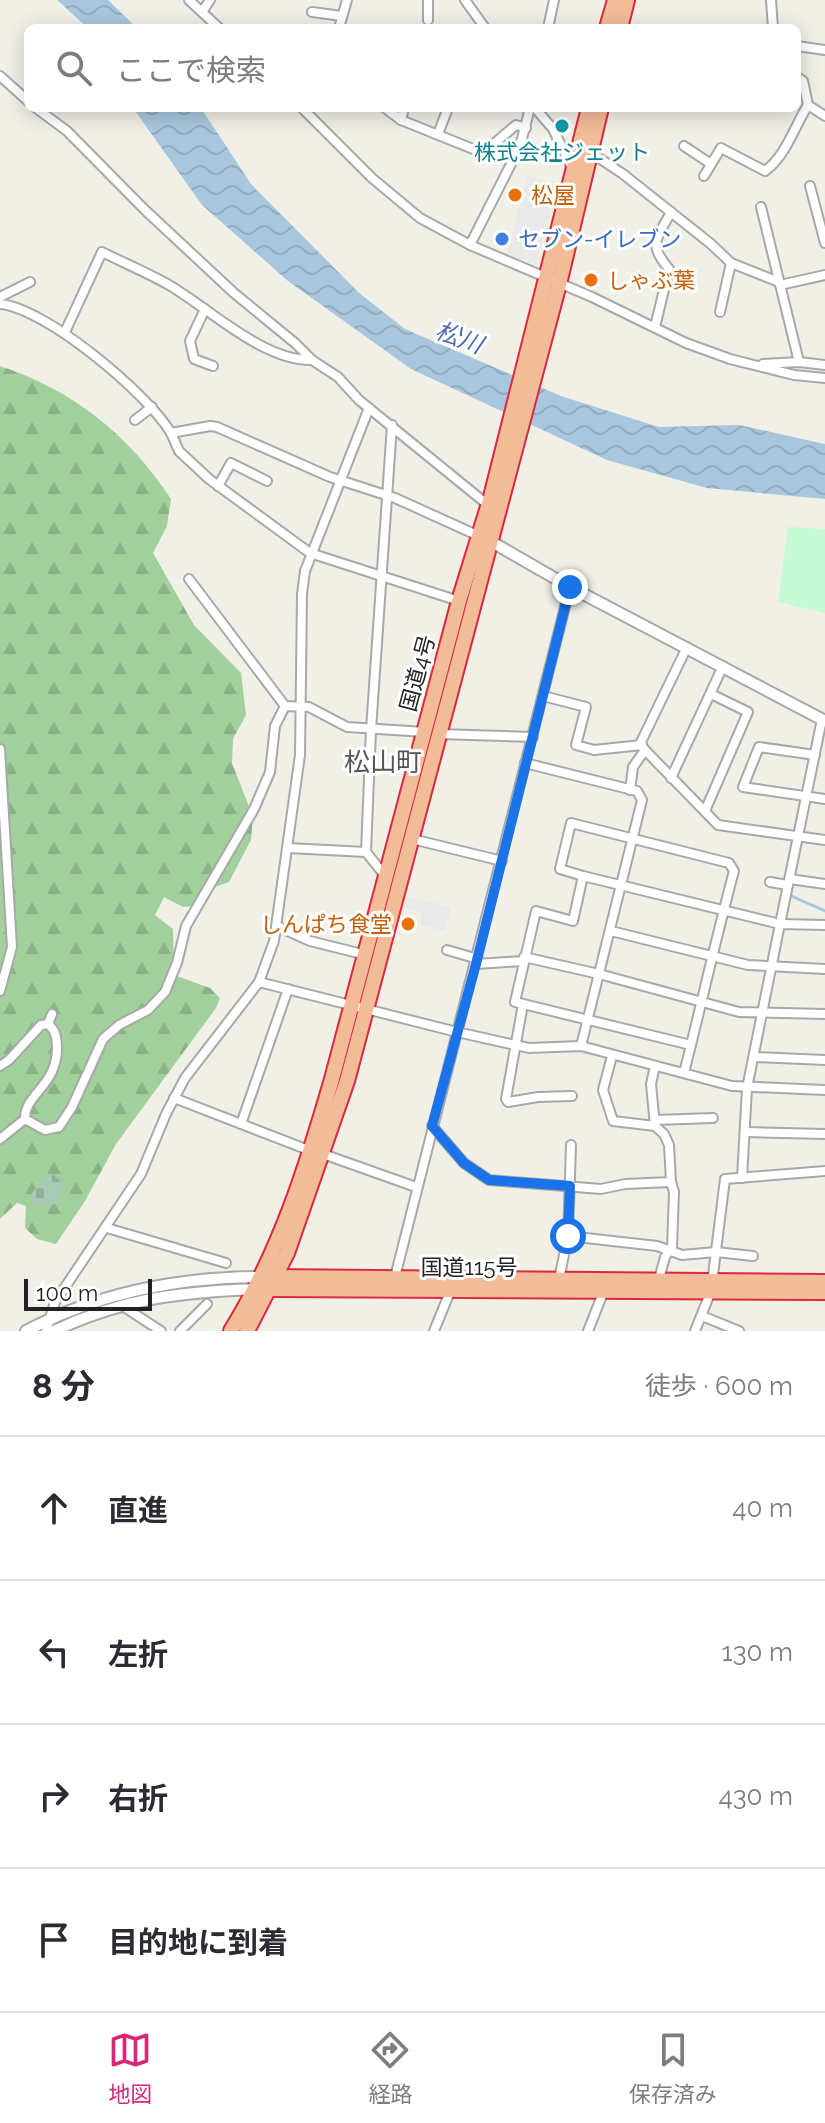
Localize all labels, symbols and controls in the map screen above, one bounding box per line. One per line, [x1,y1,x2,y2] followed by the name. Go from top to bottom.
[24,24,801,112] search box
[52,46,96,90] icon: search
[116,53,266,88] text: ここで検索
[553,117,571,135] marker: 株式会社ジェット
[474,139,650,165] place label: 株式会社ジェット
[531,182,575,208] place label: 松屋
[506,186,524,204] marker: 松屋
[518,226,681,252] place label: セブン-イレブン
[493,230,511,248] marker: セブン-イレブン
[607,267,695,293] place label: しゃぶ葉
[582,271,600,289] marker: しゃぶ葉
[432,316,490,360] water label: 松川
[552,569,588,605] route end
[394,632,440,714] street label: 国道4号
[344,747,422,777] district label: 松山町
[260,911,392,937] place label: しんぱち食堂
[399,915,417,933] marker: しんぱち食堂
[550,1218,586,1254] route start
[421,1254,517,1280] street label: 国道115号
[24,1275,152,1311] scale bar
[36,1280,98,1306] text: 100 m
[32,1366,95,1406] text: 8 分
[645,1371,793,1401] text: 徒歩 · 600 m
[32,1486,76,1530] icon: ahead
[108,1493,168,1528] text: 直進
[732,1493,793,1523] text: 40 m
[32,1630,76,1674] icon: left
[108,1637,168,1672] text: 左折
[722,1637,793,1667] text: 130 m
[32,1774,76,1818] icon: right
[108,1781,168,1816] text: 右折
[718,1781,793,1811] text: 430 m
[32,1918,76,1962] icon: arrive
[108,1925,288,1960] text: 目的地に到着
[108,2028,152,2108] tab: 地図
[368,2028,413,2108] tab: 経路
[629,2028,717,2108] tab: 保存済み

